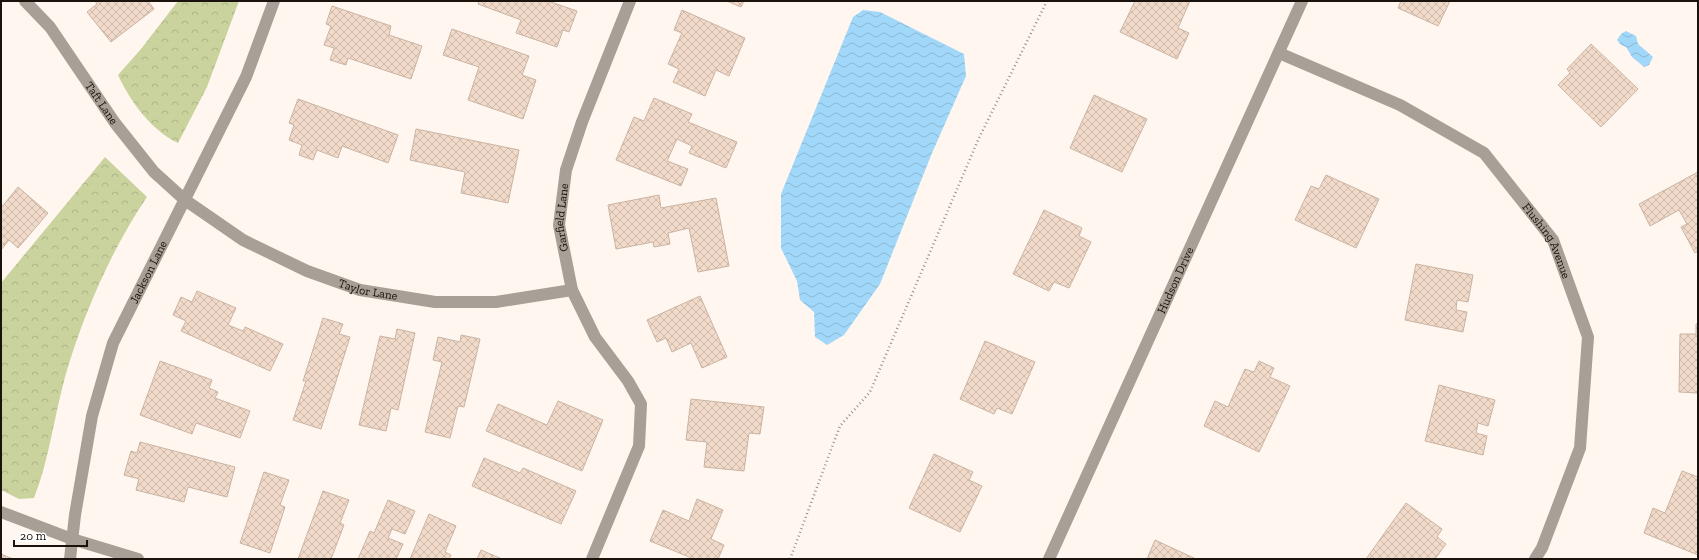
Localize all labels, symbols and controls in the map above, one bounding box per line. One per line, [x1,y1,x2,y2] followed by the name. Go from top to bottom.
[82,79,121,128] street label: Taft Lane
[552,182,571,253] street label: Garfield Lane
[1519,200,1573,281] street label: Flushing Avenue
[127,238,170,306] street label: Jackson Lane
[1154,245,1197,316] street label: Hudson Drive
[336,276,399,303] street label: Taylor Lane
[14,522,87,548] scale bar
[20,529,47,543] text: 20 m

